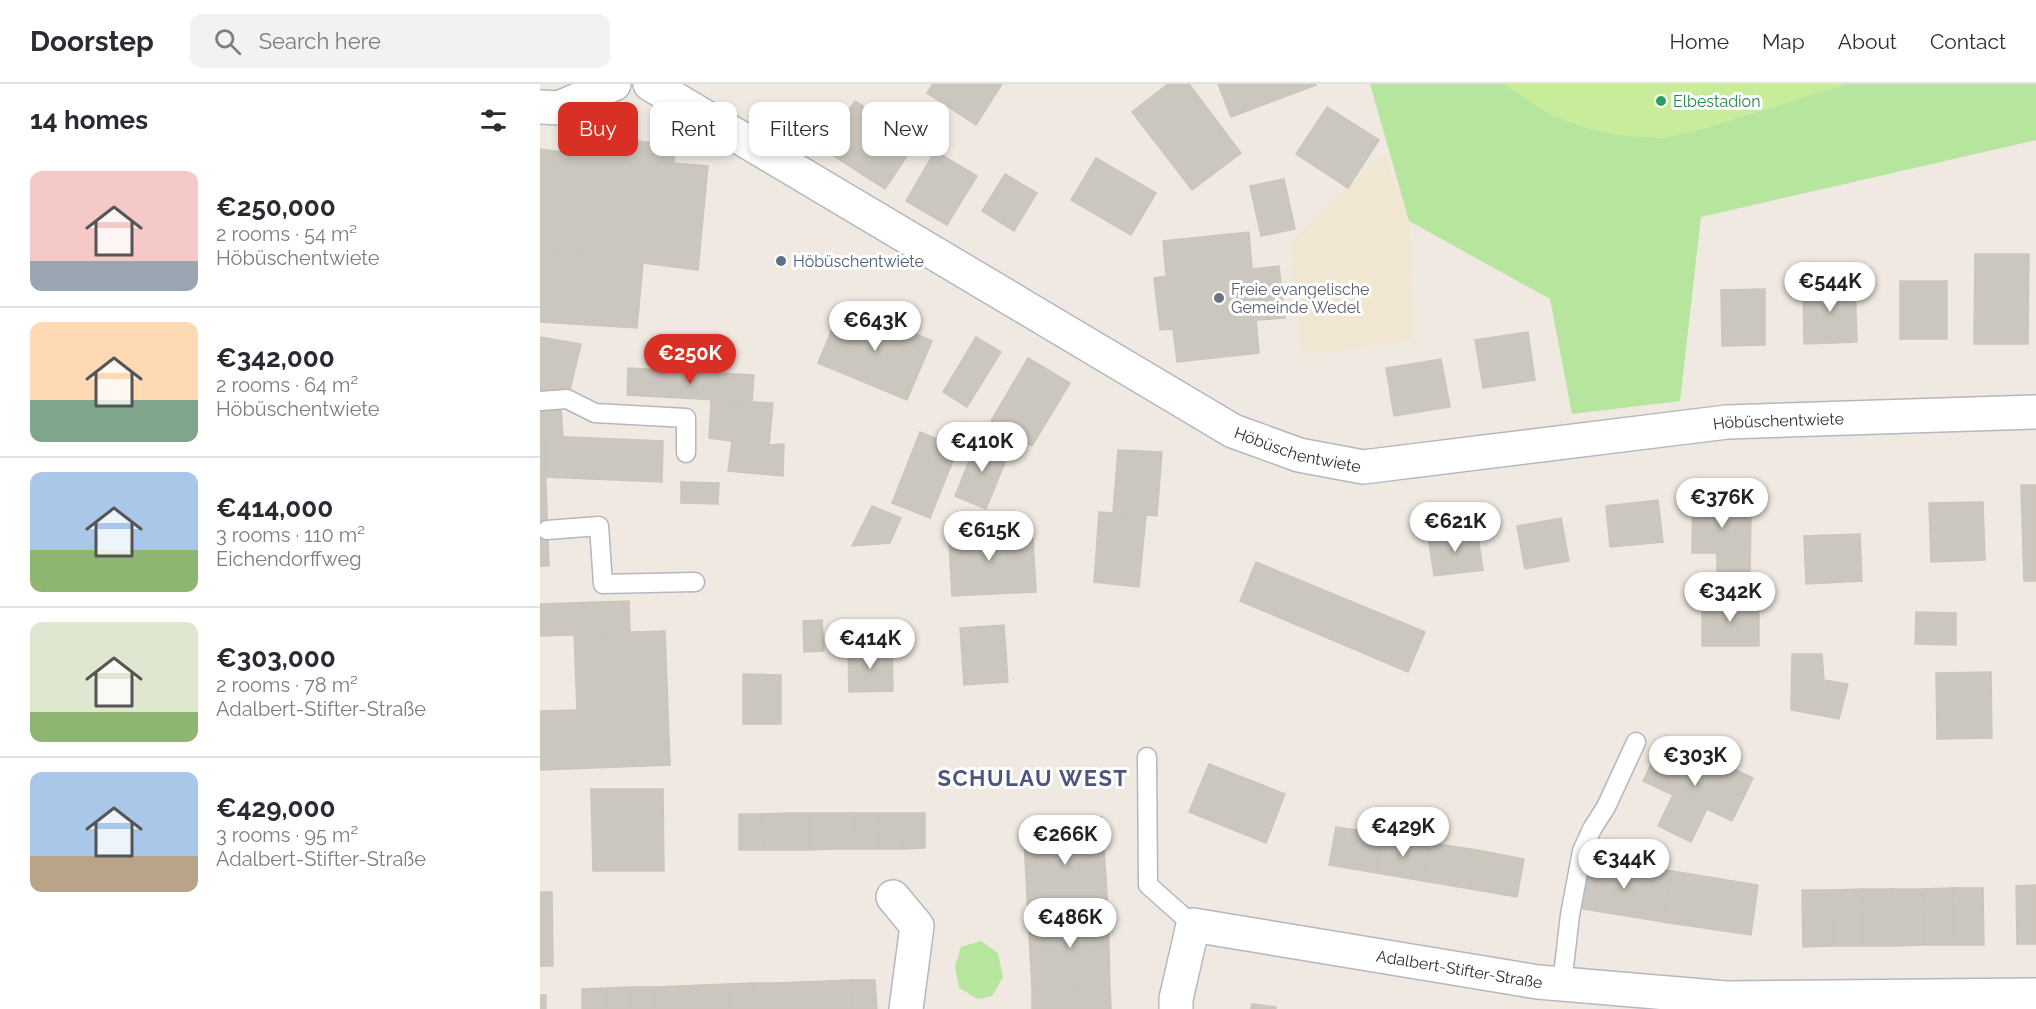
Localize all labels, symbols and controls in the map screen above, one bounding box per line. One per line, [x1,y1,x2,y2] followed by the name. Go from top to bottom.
[190,14,610,68] search box
[30,25,154,58] text: Doorstep
[211,25,244,58] icon: search
[259,28,381,54] text: Search here
[1670,29,1729,54] text: Home
[1762,29,1805,54] text: Map
[1838,29,1897,54] text: About
[1930,29,2006,54] text: Contact
[1673,92,1760,111] place label: Elbestadion
[1654,94,1668,108] marker: Elbestadion
[558,102,638,156] chip: Buy
[650,102,737,156] chip: Rent
[749,102,850,156] chip: Filters
[862,102,949,156] chip: New
[477,104,510,137] icon: filters
[30,105,148,135] text: 14 homes
[216,192,336,222] text: €250,000
[78,195,150,267] icon: home
[216,222,357,246] text: 2 rooms · 54 m²
[216,246,380,270] text: Höbüschentwiete
[793,252,924,271] place label: Höbüschentwiete
[774,254,788,268] marker: Höbüschentwiete
[1788,262,1872,313] pin: €544K
[1798,269,1862,293] text: €544K
[1231,280,1369,317] place label: Freie evangelische Gemeinde Wedel
[1212,291,1226,305] marker: Freie evangelische Gemeinde Wedel
[833,301,917,352] pin: €643K
[843,308,907,332] text: €643K
[648,334,732,385] pin: €250K
[658,341,722,365] text: €250K
[216,343,335,373] text: €342,000
[78,346,150,418] icon: home
[216,373,358,397] text: 2 rooms · 64 m²
[216,397,380,421] text: Höbüschentwiete
[1712,409,1844,434] street label: Höbüschentwiete
[940,422,1024,473] pin: €410K
[1232,423,1362,476] street label: Höbüschentwiete
[951,429,1013,453] text: €410K
[1680,478,1764,529] pin: €376K
[1690,485,1754,509] text: €376K
[216,493,333,523] text: €414,000
[78,496,150,568] icon: home
[1413,502,1497,553] pin: €621K
[1424,509,1486,533] text: €621K
[947,511,1031,562] pin: €615K
[958,518,1020,542] text: €615K
[216,523,365,547] text: 3 rooms · 110 m²
[216,547,362,571] text: Eichendorffweg
[1688,572,1772,623] pin: €342K
[1698,579,1762,603] text: €342K
[828,619,912,670] pin: €414K
[839,626,901,650] text: €414K
[216,643,336,673] text: €303,000
[78,646,150,718] icon: home
[216,673,358,697] text: 2 rooms · 78 m²
[216,697,426,721] text: Adalbert-Stifter-Straße
[1653,736,1737,787] pin: €303K
[1663,743,1727,767] text: €303K
[938,765,1129,791] district label: SCHULAU WEST
[216,793,336,823] text: €429,000
[78,796,150,868] icon: home
[1361,807,1445,858] pin: €429K
[1371,814,1435,838] text: €429K
[1023,815,1107,866] pin: €266K
[1033,822,1097,846] text: €266K
[216,823,358,847] text: 3 rooms · 95 m²
[1582,839,1666,890] pin: €344K
[1592,846,1656,870] text: €344K
[216,847,426,871] text: Adalbert-Stifter-Straße
[1028,898,1112,949] pin: €486K
[1038,905,1102,929] text: €486K
[1375,946,1544,993] street label: Adalbert-Stifter-Straße

